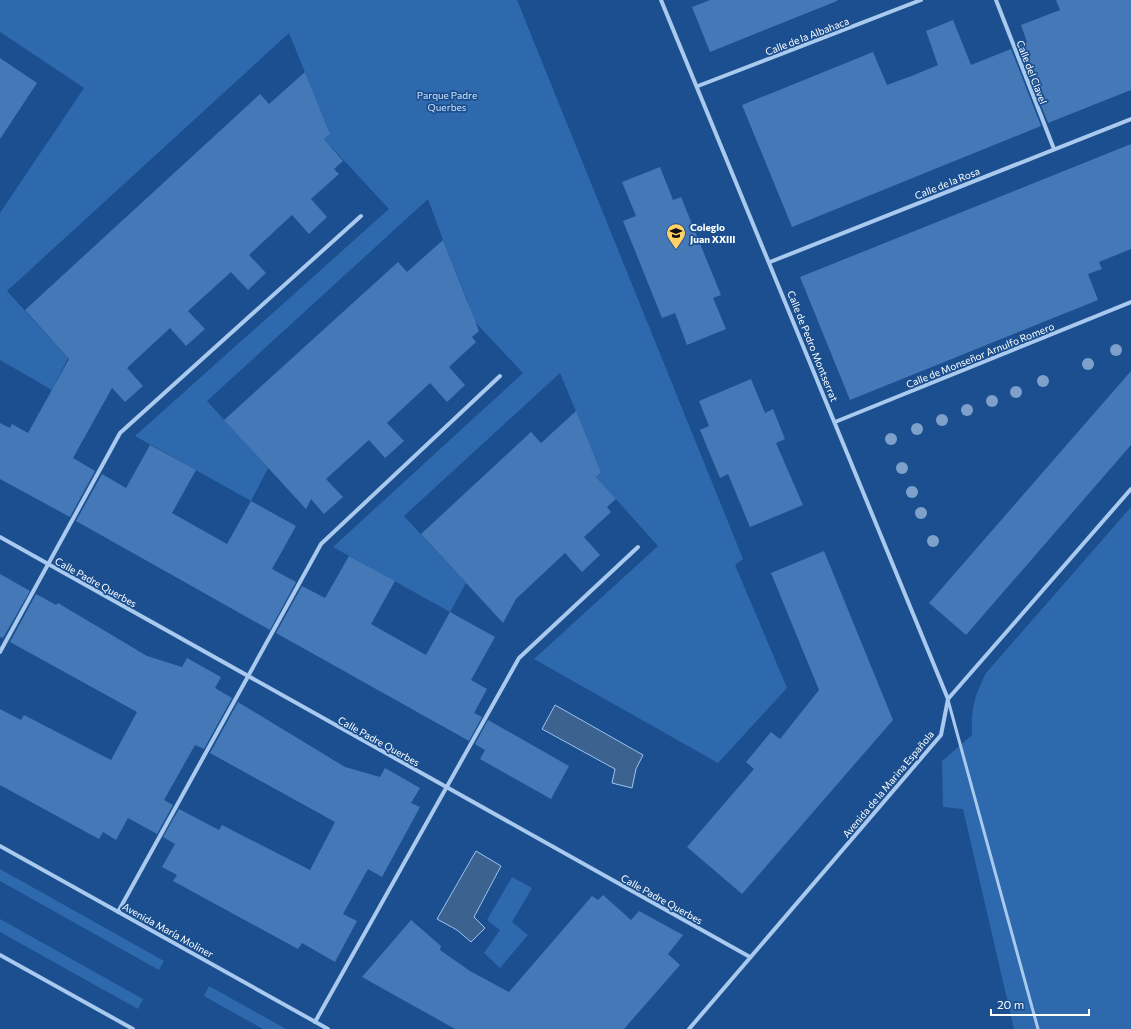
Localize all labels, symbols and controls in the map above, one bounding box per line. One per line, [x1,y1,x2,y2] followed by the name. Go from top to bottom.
[763,14,851,58] street label: Calle de la Albahaca
[1014,39,1050,105] street label: Calle del Clavel
[417,89,477,113] park label: Parque Padre Querbes
[913,165,981,201] street label: Calle de la Rosa
[690,221,736,245] place label: Colegio Juan XXIII
[665,222,687,250] school or university icon: Colegio Juan XXIII
[785,289,841,403] street label: Calle de Pedro Montserrat
[904,320,1056,390] street label: Calle de Monseñor Arnulfo Romero
[53,555,139,610] street label: Calle Padre Querbes
[336,714,422,769] street label: Calle Padre Querbes
[840,728,936,840] street label: Avenida de la Marina Española
[619,872,705,927] street label: Calle Padre Querbes
[120,900,216,960] street label: Avenida María Moliner
[991,991,1089,1017] scale bar
[997,997,1024,1011] text: 20 m

